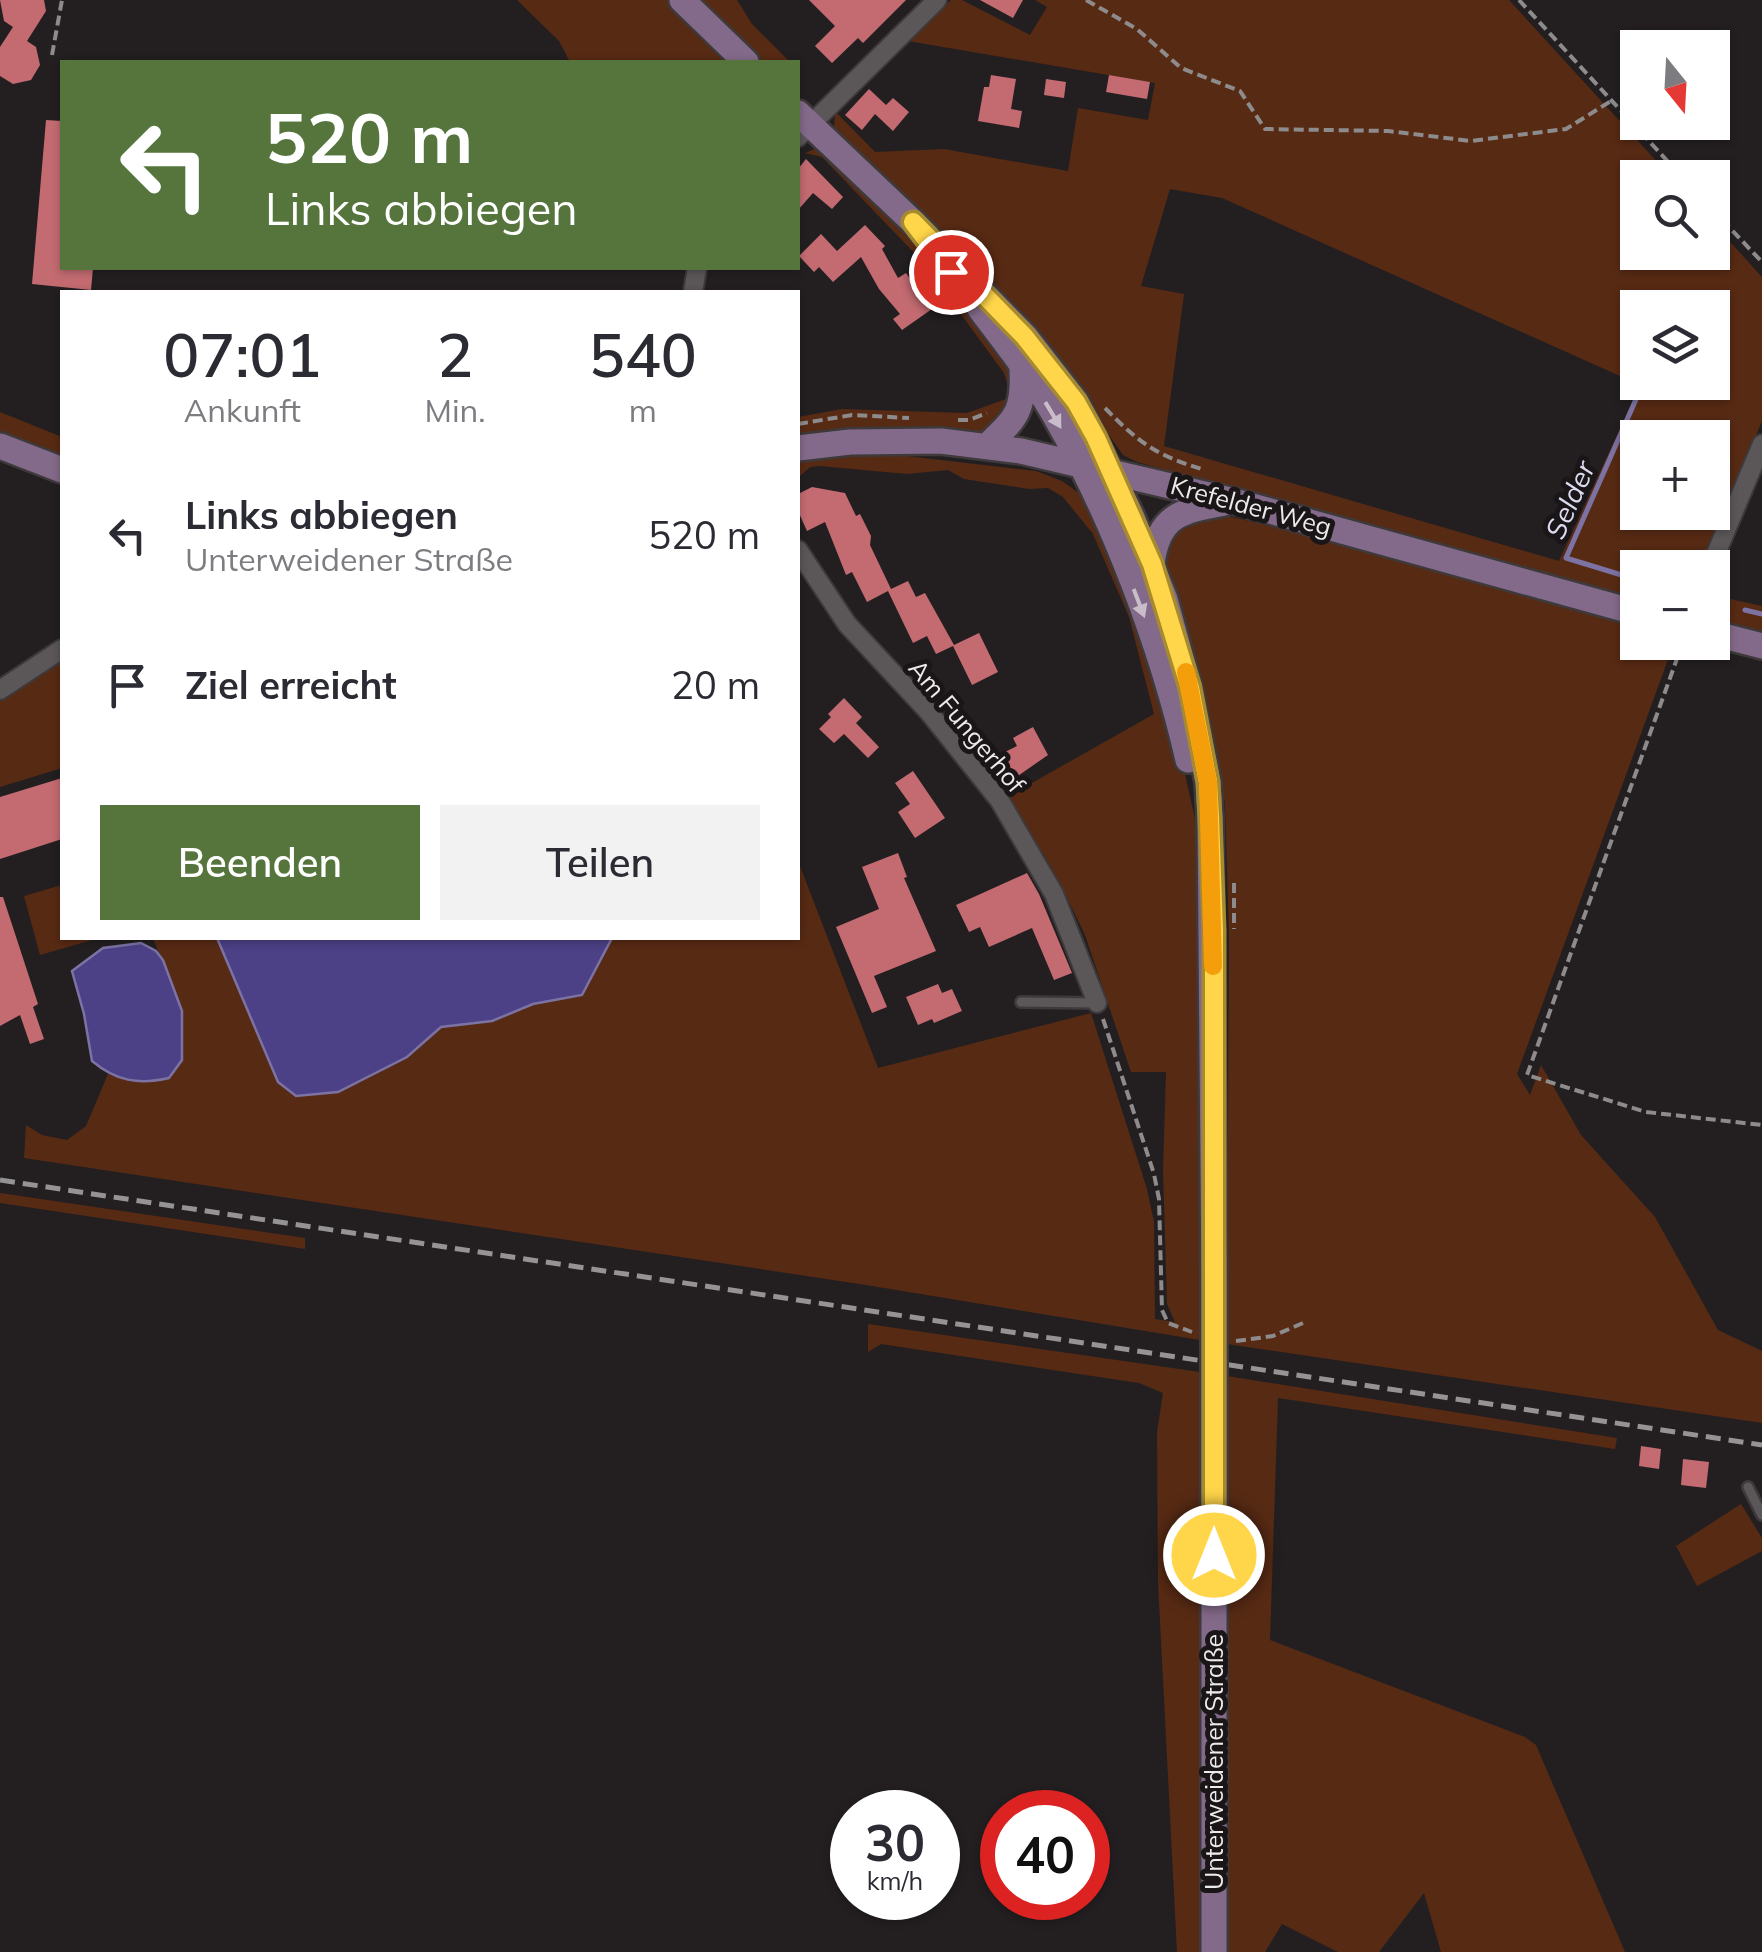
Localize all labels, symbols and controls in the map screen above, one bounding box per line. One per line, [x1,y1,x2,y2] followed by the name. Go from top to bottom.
[1620,30,1730,140] north arrow
[1620,30,1730,660] map controls
[265,93,473,181] text: 520 m
[100,100,230,230] icon: left
[1620,160,1730,270] button: search
[265,180,578,236] text: Links abbiegen
[909,230,994,315] pin
[924,245,979,300] icon: arrive
[1620,290,1730,400] button: layers
[163,317,321,392] text: 07:01
[437,317,473,392] text: 2
[589,317,697,392] text: 540
[184,390,301,430] text: Ankunft
[425,390,486,430] text: Min.
[629,390,657,430] text: m
[1044,401,1061,429] one-way arrow
[1620,420,1730,530] button: +
[1537,454,1603,544] water label: Selder
[1167,469,1335,542] street label: Krefelder Weg
[185,491,458,539] text: Links abbiegen
[100,508,155,563] icon: left
[648,511,760,559] text: 520 m
[185,539,513,579] text: Unterweidener Straße
[1620,550,1730,660] button: −
[1132,588,1147,618] one-way arrow
[903,653,1033,799] street label: Am Fungerhof
[100,658,155,713] icon: arrive
[185,661,397,709] text: Ziel erreicht
[671,661,760,709] text: 20 m
[100,805,420,920] button: Beenden
[440,805,760,920] button: Teilen
[1162,1503,1266,1607] position arrow
[1198,1634,1229,1890] street label: Unterweidener Straße
[980,1790,1110,1920] speed limit sign: 40
[865,1811,925,1874] text: 30
[867,1865,923,1896] text: km/h

